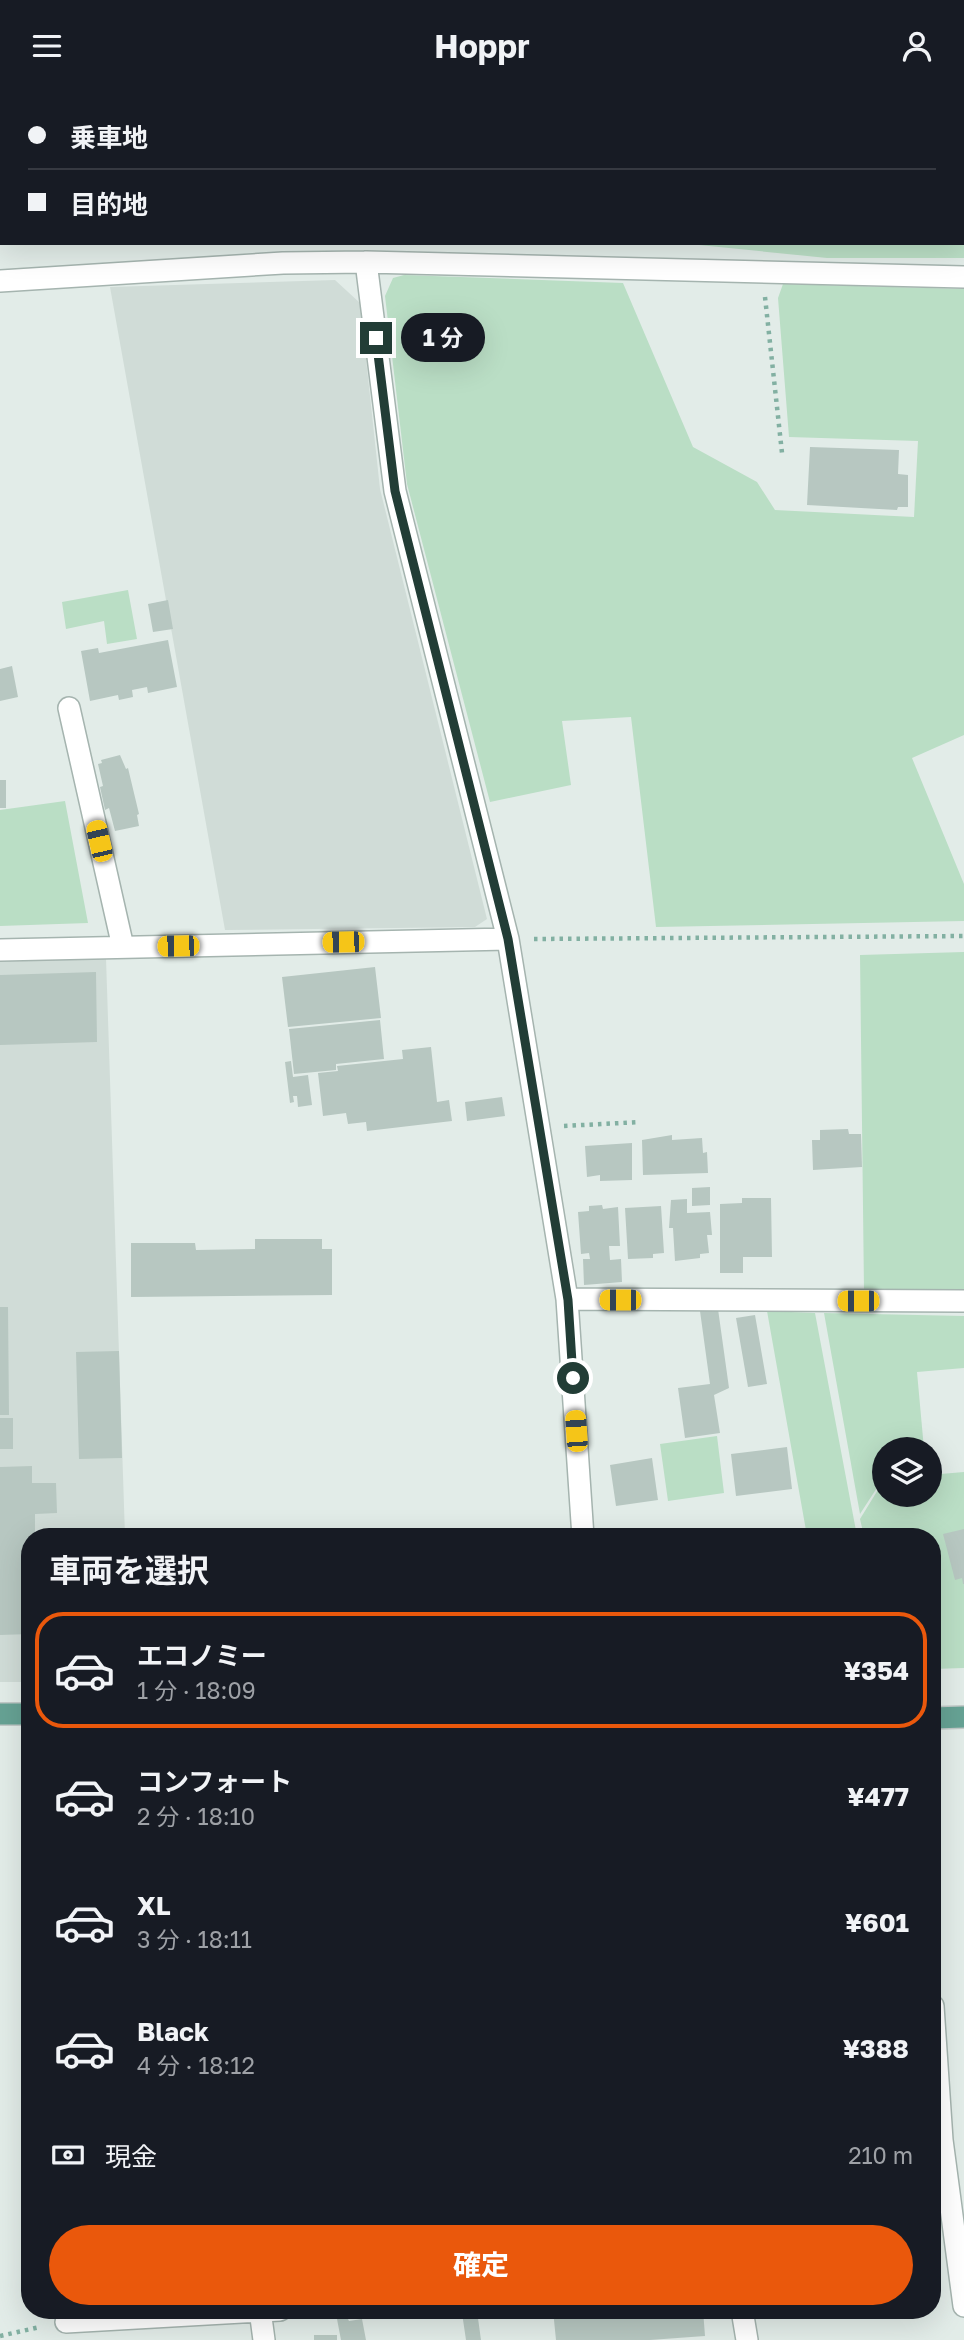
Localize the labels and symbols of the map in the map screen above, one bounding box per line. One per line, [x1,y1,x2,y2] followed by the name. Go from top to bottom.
[400,313,485,363] callout: 1 分
[360,322,392,354] route end
[85,818,114,864] car
[322,931,365,953] car
[157,935,200,957] car
[600,1290,642,1311] car
[838,1291,880,1312] car
[557,1362,589,1394] route start
[565,1409,588,1453] car

